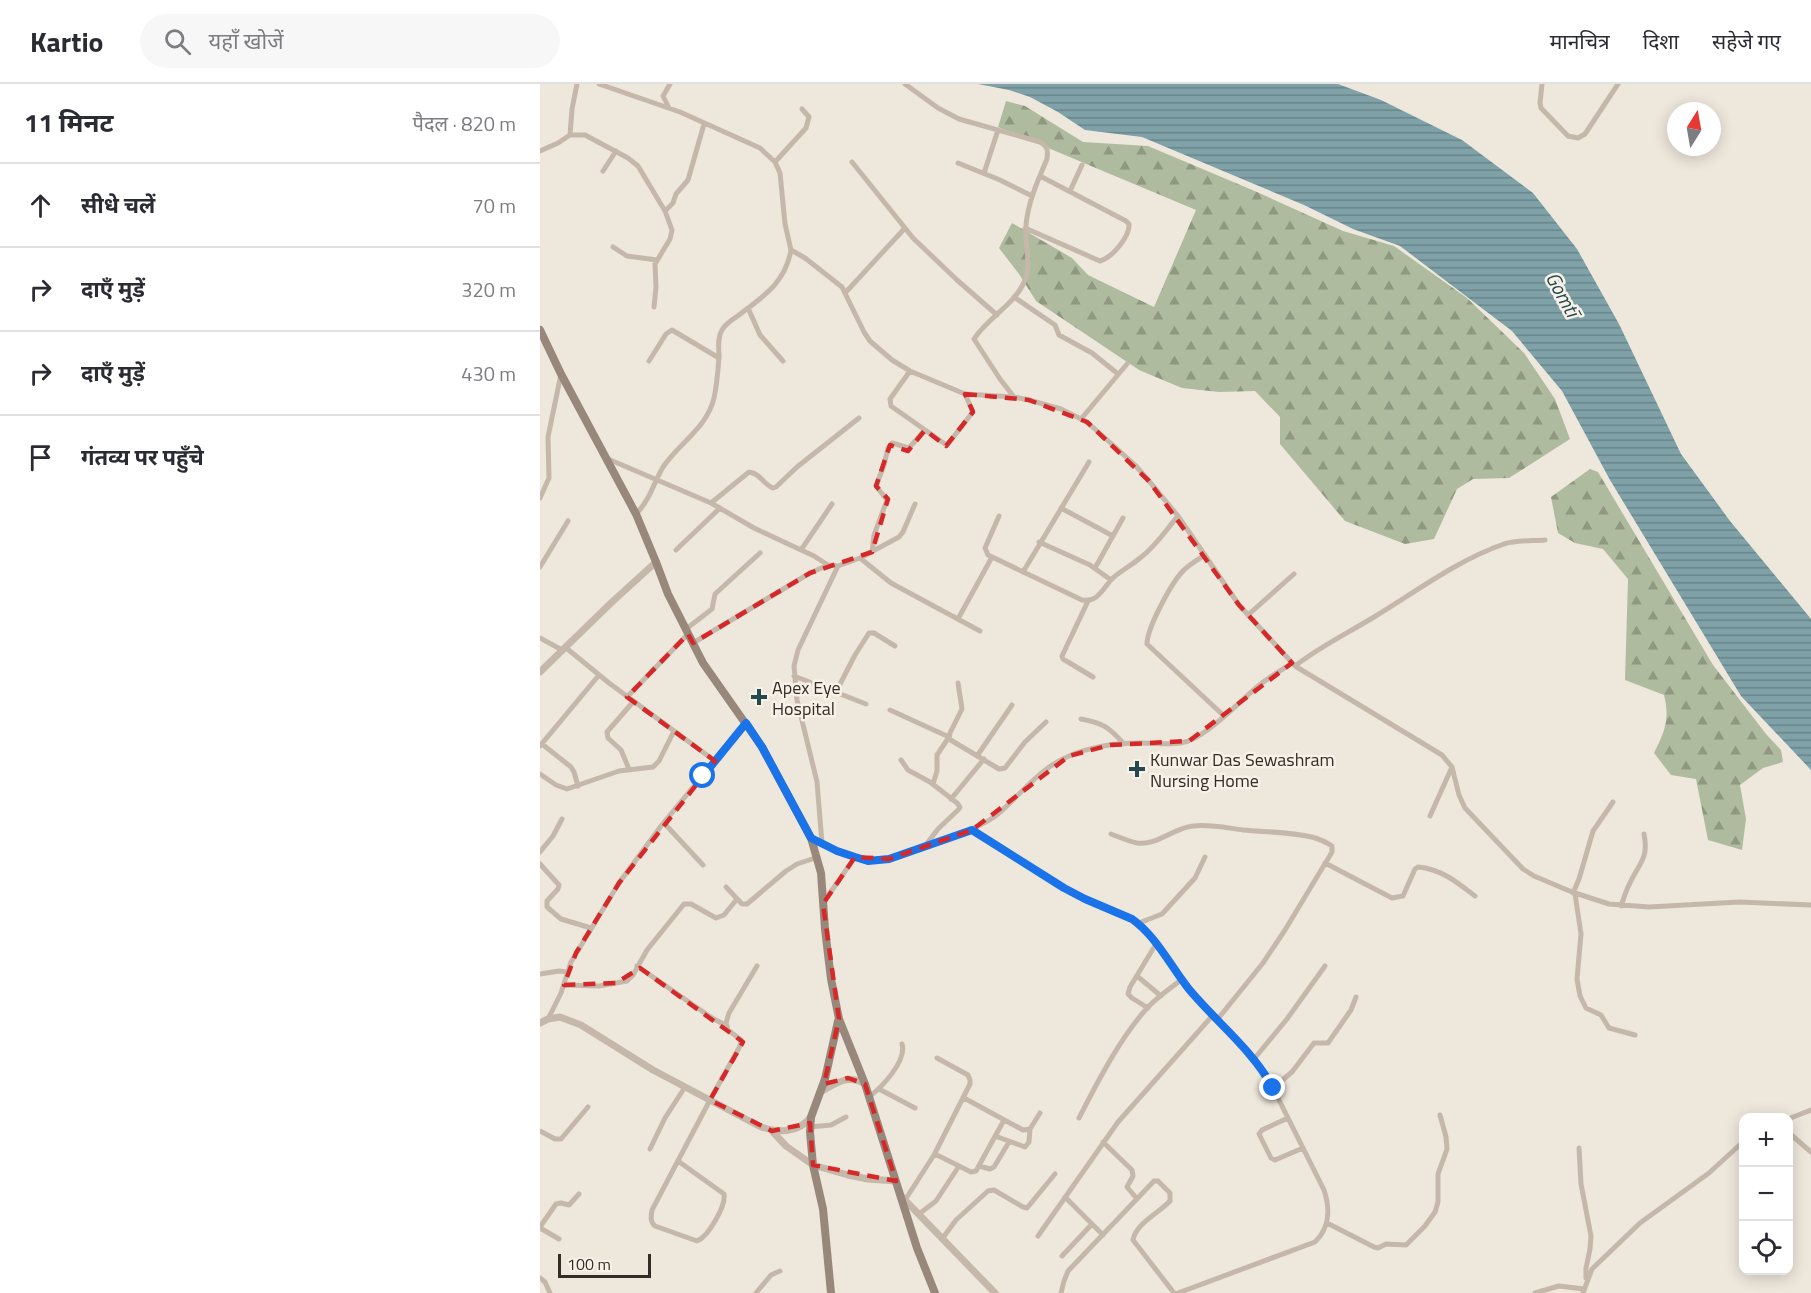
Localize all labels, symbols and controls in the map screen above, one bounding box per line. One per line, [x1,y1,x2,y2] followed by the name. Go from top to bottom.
[140,14,560,68] search box
[30,20,104,63] text: Kartio
[209,24,284,58] text: यहाँ खोजें
[161,25,194,58] icon: search
[1550,25,1610,57] text: मानचित्र
[1643,25,1679,57] text: दिशा
[1712,25,1781,57] text: सहेजे गए
[1667,102,1721,156] north arrow
[24,103,113,142] text: 11 मिनट
[413,108,516,139] text: पैदल · 820 m
[81,188,155,222] text: सीधे चलें
[24,189,57,222] icon: ahead
[472,190,516,221] text: 70 m
[1538,266,1590,326] water label: Gomtī
[81,272,145,306] text: दाएँ मुड़ें
[24,273,57,306] icon: right
[461,274,516,305] text: 320 m
[81,356,145,390] text: दाएँ मुड़ें
[24,357,57,390] icon: right
[461,358,516,389] text: 430 m
[81,440,204,474] text: गंतव्य पर पहुँचे
[24,441,57,474] icon: arrive
[772,674,841,722] place label: Apex Eye Hospital
[750,688,768,706] marker: Apex Eye Hospital
[1150,746,1335,794] place label: Kunwar Das Sewashram Nursing Home
[1128,760,1146,778] marker: Kunwar Das Sewashram Nursing Home
[689,762,715,788] route start
[1259,1074,1285,1100] route end
[1739,1113,1793,1275] map controls
[1739,1113,1793,1167] button: +
[1739,1167,1793,1221] button: −
[1739,1221,1793,1275] button: locate
[558,1251,651,1278] scale bar
[567,1252,611,1276] text: 100 m

